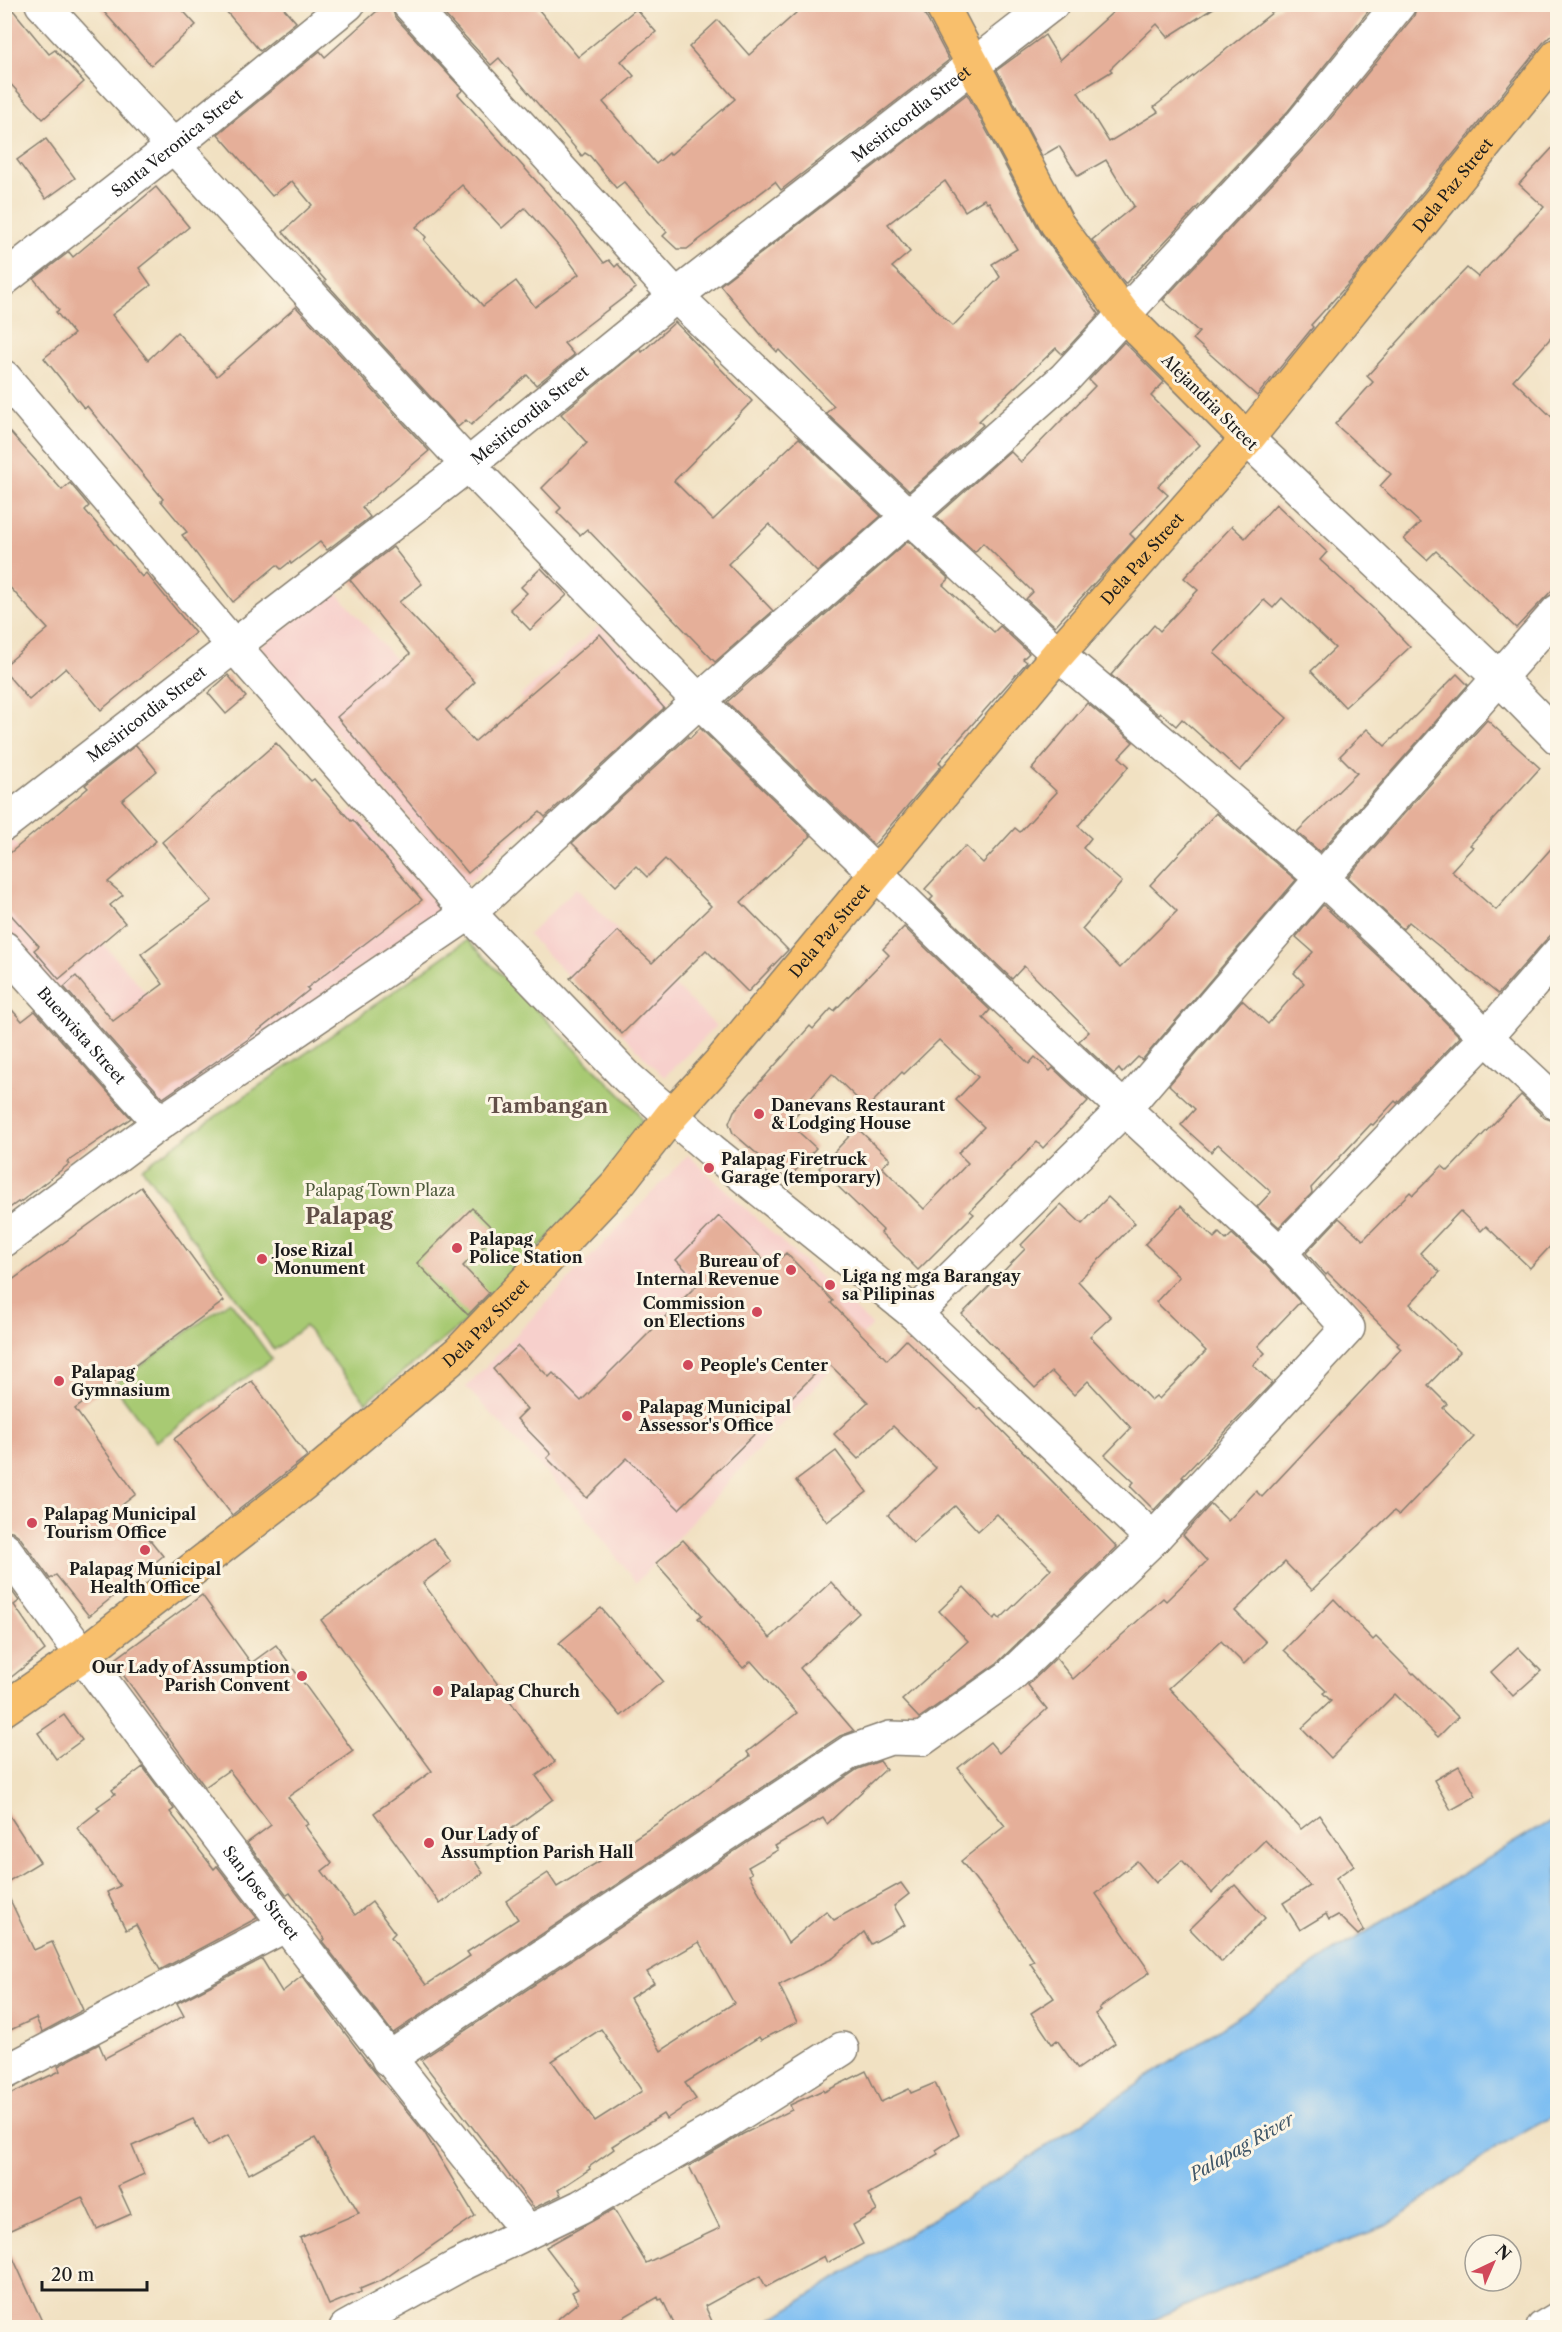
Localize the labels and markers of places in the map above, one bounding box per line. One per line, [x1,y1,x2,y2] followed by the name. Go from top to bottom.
[771,1095,946,1133] place label: Danevans Restaurant & Lodging House
[752,1107,766,1121] marker: Danevans Restaurant & Lodging House
[721,1149,880,1187] place label: Palapag Firetruck Garage (temporary)
[702,1161,716,1175] marker: Palapag Firetruck Garage (temporary)
[469,1229,583,1267] place label: Palapag Police Station
[271,1240,366,1278] place label: Jose Rizal Monument
[450,1241,464,1255] marker: Palapag Police Station
[636,1251,781,1289] place label: Bureau of Internal Revenue
[255,1252,269,1266] marker: Jose Rizal Monument
[784,1263,798,1277] marker: Bureau of Internal Revenue
[842,1266,1022,1304] place label: Liga ng mga Barangay sa Pilipinas
[823,1278,837,1292] marker: Liga ng mga Barangay sa Pilipinas
[643,1293,745,1331] place label: Commission on Elections
[750,1305,764,1319] marker: Commission on Elections
[700,1355,828,1375] place label: People's Center
[681,1358,695,1372] marker: People's Center
[71,1362,170,1400] place label: Palapag Gymnasium
[52,1374,66,1388] marker: Palapag Gymnasium
[638,1397,792,1435] place label: Palapag Municipal Assessor's Office
[620,1409,634,1423] marker: Palapag Municipal Assessor's Office
[44,1504,197,1542] place label: Palapag Municipal Tourism Office
[25,1516,39,1530] marker: Palapag Municipal Tourism Office
[138,1543,152,1557] marker: Palapag Municipal Health Office
[69,1559,221,1597] place label: Palapag Municipal Health Office
[92,1657,291,1695] place label: Our Lady of Assumption Parish Convent
[295,1669,309,1683] marker: Our Lady of Assumption Parish Convent
[450,1681,580,1701] place label: Palapag Church
[431,1684,445,1698] marker: Palapag Church
[440,1824,634,1862] place label: Our Lady of Assumption Parish Hall
[422,1836,436,1850] marker: Our Lady of Assumption Parish Hall

